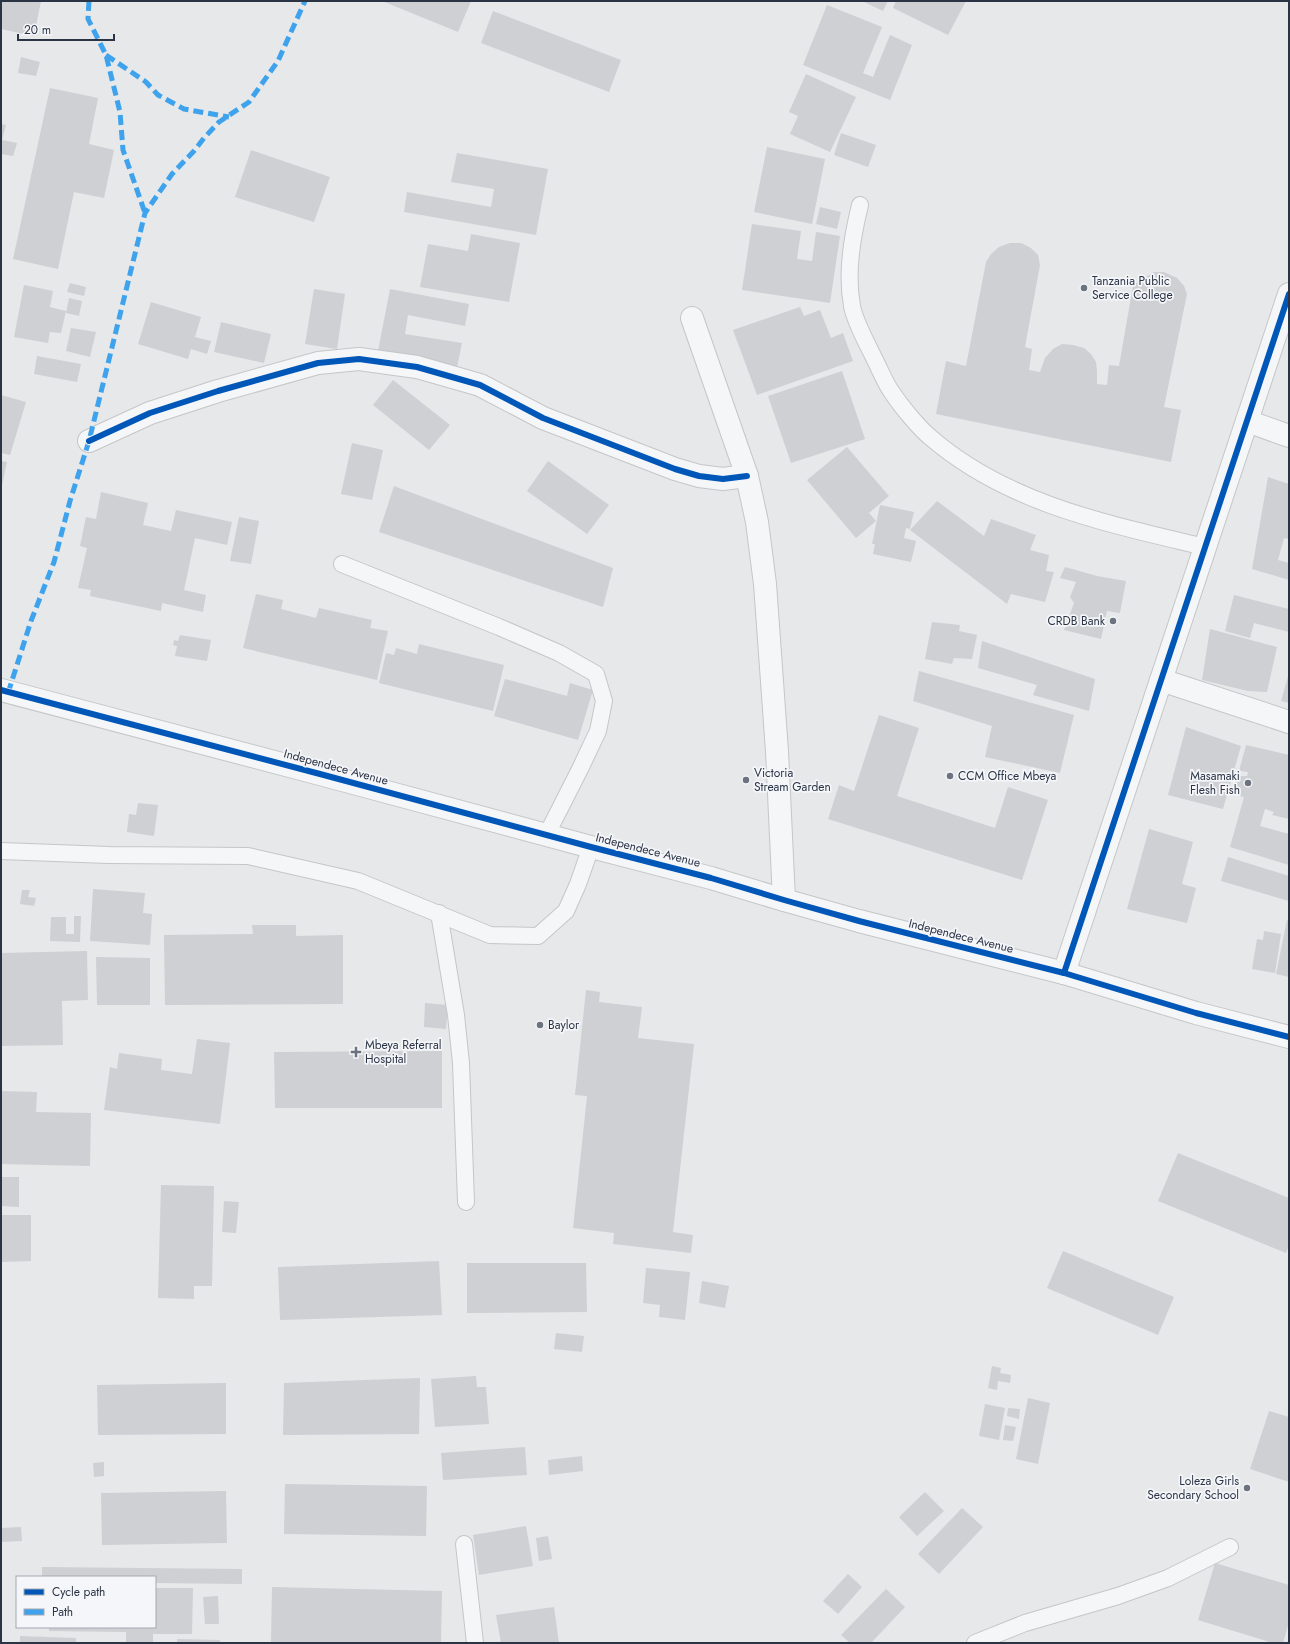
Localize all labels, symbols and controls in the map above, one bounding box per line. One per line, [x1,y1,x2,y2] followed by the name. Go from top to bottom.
[18,16,114,42] scale bar
[24,21,51,39] text: 20 m
[1092,272,1173,304] place label: Tanzania Public Service College
[1079,283,1089,293] marker: Tanzania Public Service College
[1048,612,1106,630] place label: CRDB Bank
[1108,616,1118,626] marker: CRDB Bank
[282,744,390,790] street label: Independece Avenue
[754,764,831,796] place label: Victoria Stream Garden
[958,767,1057,785] place label: CCM Office Mbeya
[1190,767,1240,799] place label: Masamaki Flesh Fish
[945,771,955,781] marker: CCM Office Mbeya
[741,775,751,785] marker: Victoria Stream Garden
[1243,778,1253,788] marker: Masamaki Flesh Fish
[594,828,702,872] street label: Independece Avenue
[907,914,1015,958] street label: Independece Avenue
[548,1016,580,1034] place label: Baylor
[535,1020,545,1030] marker: Baylor
[365,1036,442,1068] place label: Mbeya Referral Hospital
[350,1046,362,1058] marker: Mbeya Referral Hospital
[1147,1472,1239,1504] place label: Loleza Girls Secondary School
[1242,1483,1252,1493] marker: Loleza Girls Secondary School
[16,1576,156,1628] legend
[52,1583,105,1601] text: Cycle path
[52,1603,73,1621] text: Path

